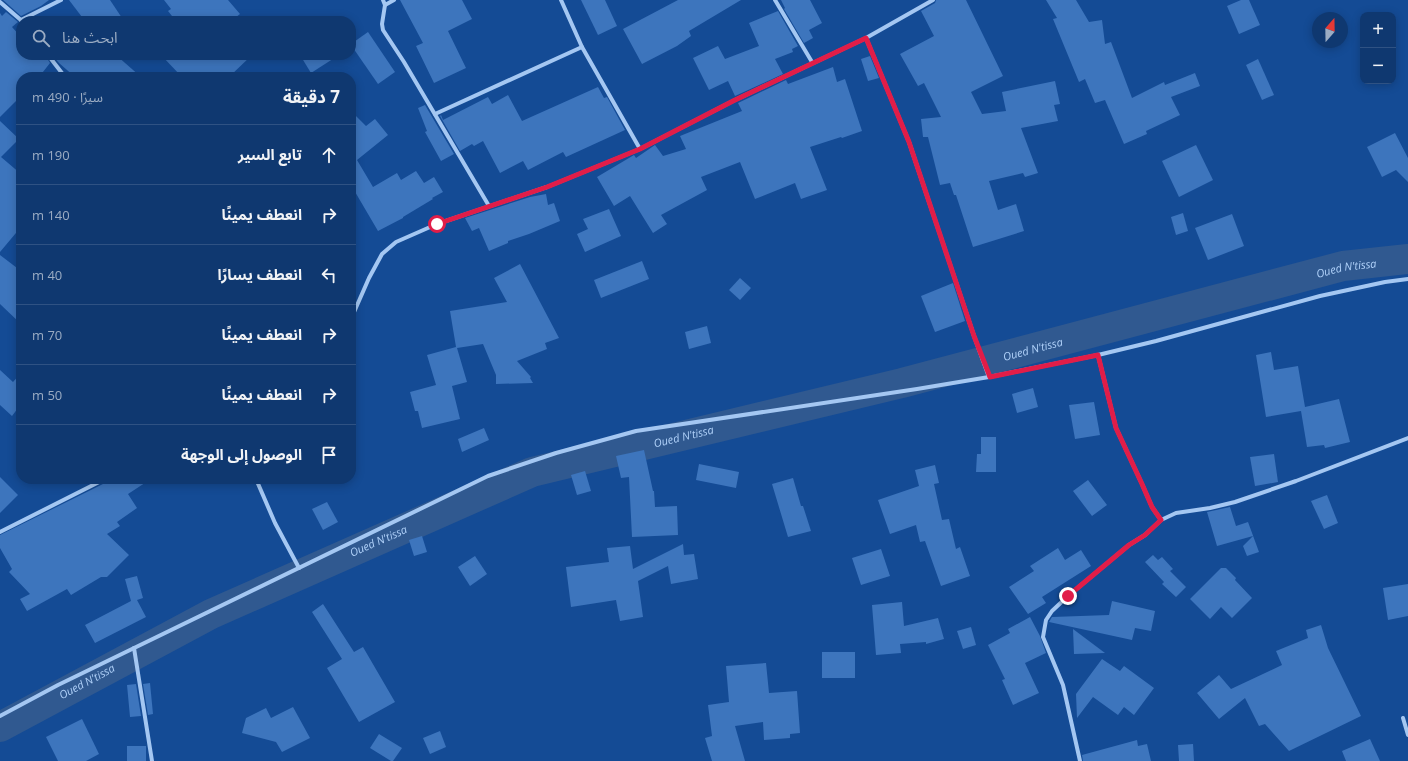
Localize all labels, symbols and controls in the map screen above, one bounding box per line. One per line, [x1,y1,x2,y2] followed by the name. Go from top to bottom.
[1312,12,1348,48] north arrow
[1360,12,1396,84] map controls
[1360,12,1396,48] button: +
[16,16,356,60] search box
[30,27,52,49] icon: search
[62,27,118,47] text: ابحث هنا
[1360,48,1396,84] button: −
[283,85,340,108] text: 7 دقيقة
[32,88,103,106] text: سيرًا · 490 m
[238,144,302,164] text: تابع السير
[318,144,340,166] icon: ahead
[32,146,70,164] text: 190 m
[221,204,302,224] text: انعطف يمينًا
[318,204,340,226] icon: right
[32,206,70,224] text: 140 m
[428,215,446,233] route start
[1314,255,1377,280] water label: Oued N'tissa
[218,264,302,284] text: انعطف يسارًا
[318,264,340,286] icon: left
[32,266,62,284] text: 40 m
[221,324,302,344] text: انعطف يمينًا
[318,324,340,346] icon: right
[32,326,62,344] text: 70 m
[1001,333,1064,363] water label: Oued N'tissa
[221,384,302,404] text: انعطف يمينًا
[318,384,340,406] icon: right
[32,386,62,404] text: 50 m
[652,421,715,450] water label: Oued N'tissa
[181,444,302,464] text: الوصول إلى الوجهة
[318,444,340,466] icon: arrive
[347,521,409,559] water label: Oued N'tissa
[1059,587,1077,605] route end
[56,660,117,702] water label: Oued N'tissa

